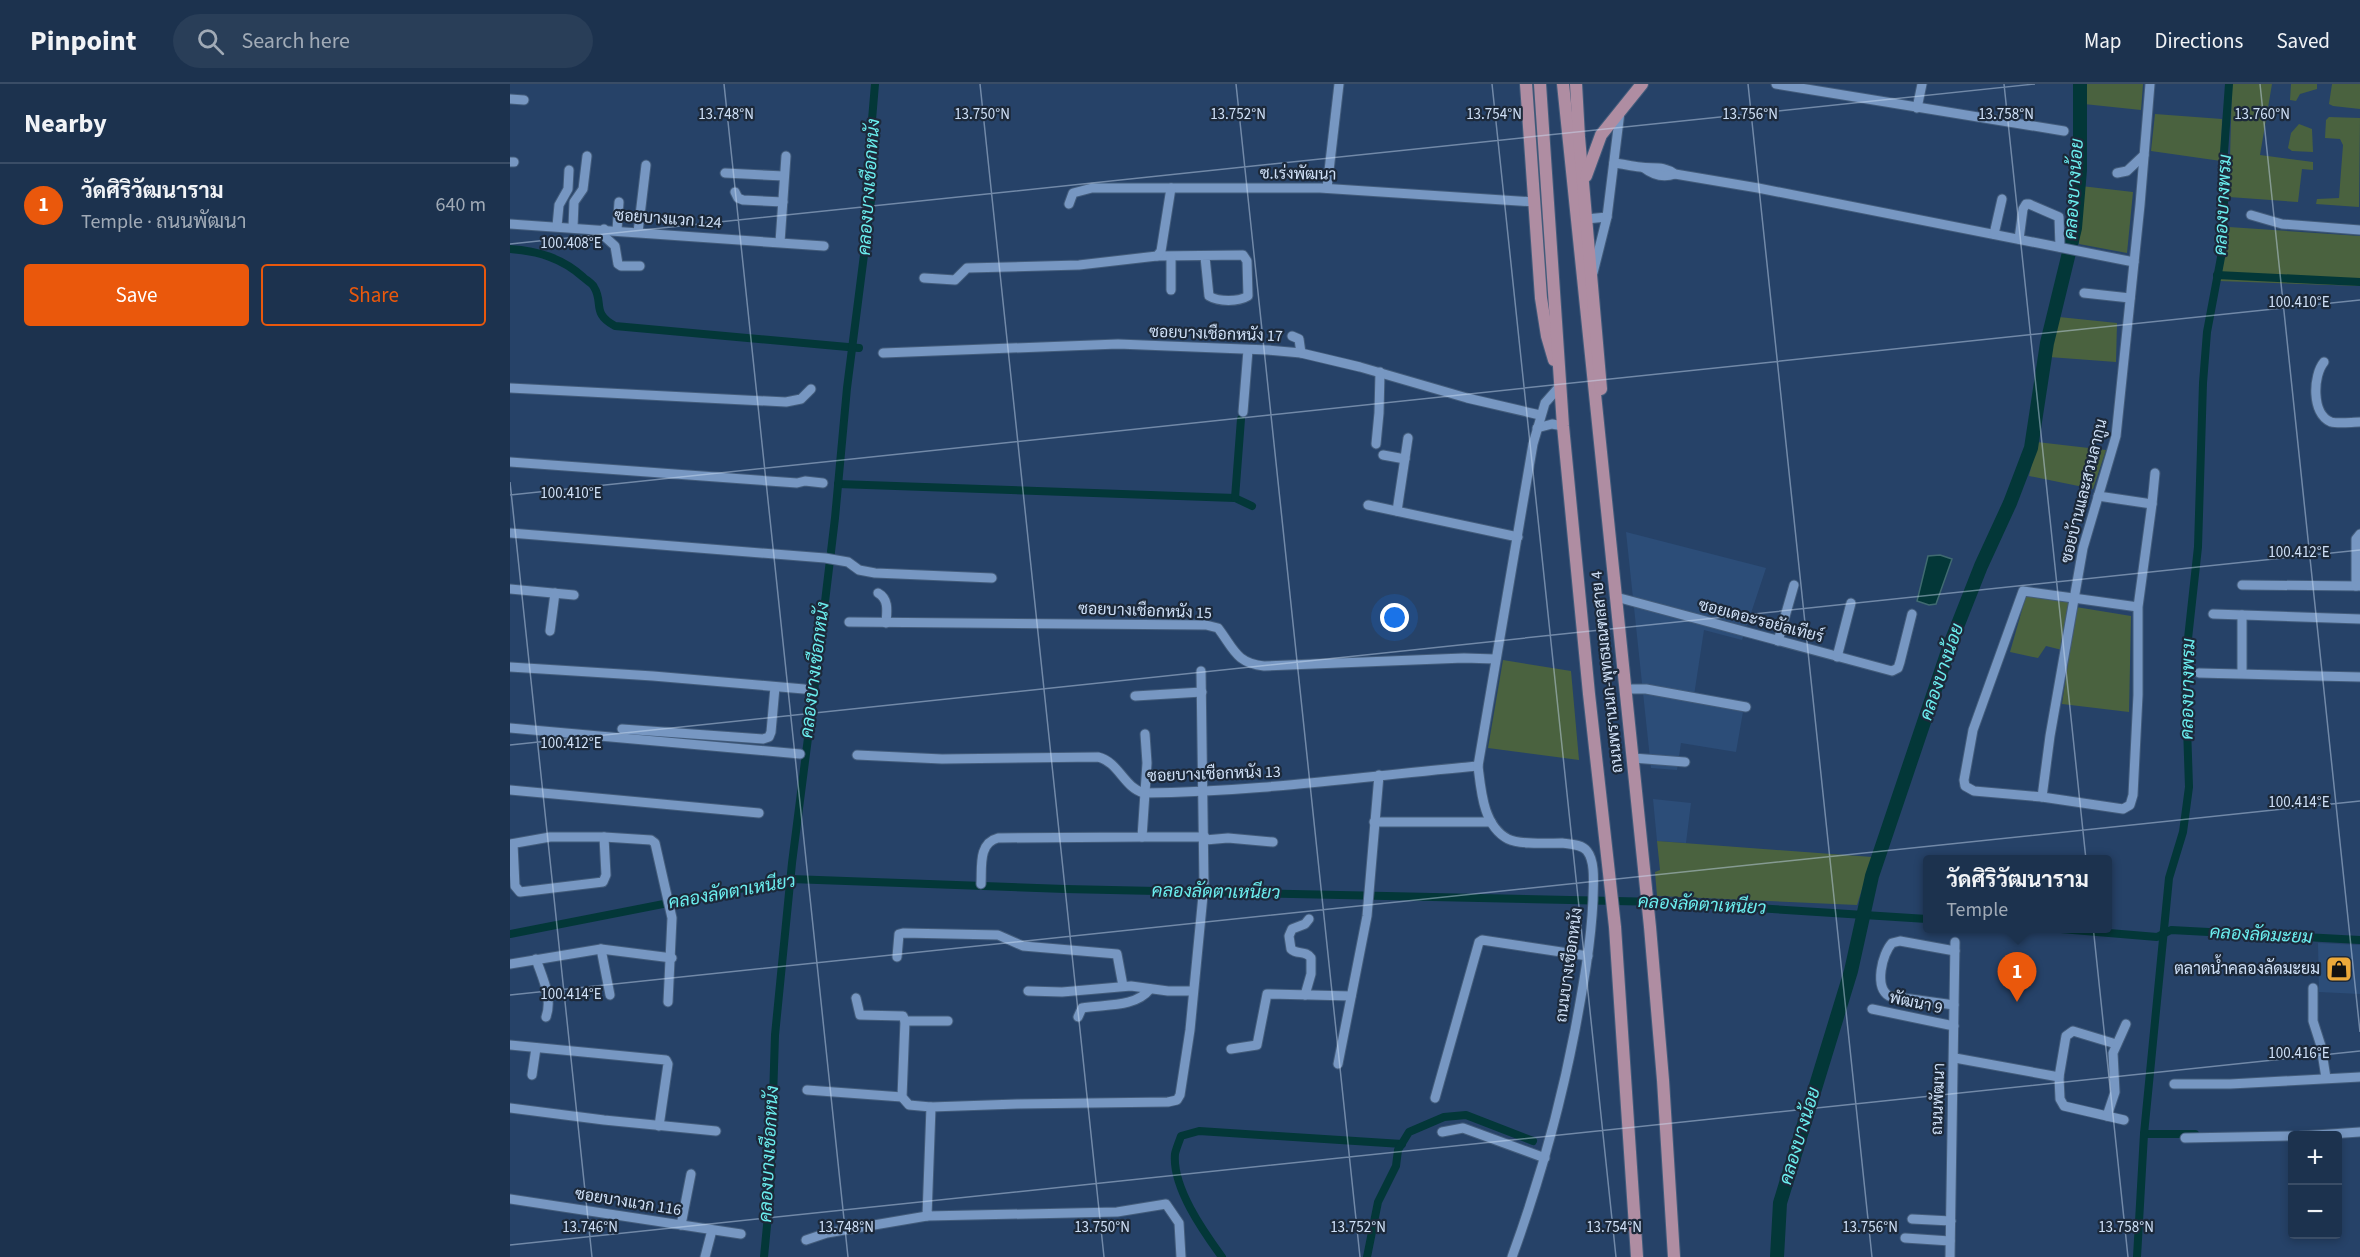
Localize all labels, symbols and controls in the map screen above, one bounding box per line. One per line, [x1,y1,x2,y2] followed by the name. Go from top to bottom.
[173,14,593,68] search box
[30,21,137,61] text: Pinpoint
[194,25,227,58] icon: search
[242,25,350,57] text: Search here
[2084,26,2122,56] text: Map
[2155,26,2243,56] text: Directions
[2276,26,2330,56] text: Saved
[698,104,754,125] text: 13.748°N
[954,104,1010,125] text: 13.750°N
[1210,104,1266,125] text: 13.752°N
[1466,104,1522,125] text: 13.754°N
[1722,104,1778,125] text: 13.756°N
[1978,104,2034,125] text: 13.758°N
[2234,104,2290,125] text: 13.760°N
[24,105,107,142] text: Nearby
[851,118,886,256] water label: คลองบางเชือกหนัง
[2058,138,2090,240] water label: คลองบางน้อย
[2208,154,2238,256] water label: คลองบางพรม
[1260,162,1336,186] street label: ซ.เร่งพัฒนา
[81,175,224,207] text: วัดศิริวัฒนาราม
[38,191,49,219] text: 1
[436,191,486,219] text: 640 m
[614,204,722,234] street label: ซอยบางแวก 124
[81,208,247,236] text: Temple · ถนนพัฒนา
[540,233,602,254] text: 100.408°E
[24,264,249,326] button: Save
[261,264,486,326] button: Share
[2268,292,2330,313] text: 100.410°E
[1149,321,1283,347] street label: ซอยบางเชือกหนัง 17
[2055,417,2113,565] street label: ซอยบ้านและสวนลากูน
[540,483,602,504] text: 100.410°E
[2268,542,2330,563] text: 100.412°E
[1585,570,1629,774] street label: ถนนพรานนก-พุทธมณฑลสาย 4
[1696,592,1827,648] street label: ซอยเดอะรอยัลเทียร์
[1078,598,1212,624] street label: ซอยบางเชือกหนัง 15
[793,600,836,740] water label: คลองบางเชือกหนัง
[1380,603,1409,632] your location
[1914,620,1970,724] water label: คลองบางน้อย
[2175,638,2201,740] water label: คลองบางพรม
[540,733,602,754] text: 100.412°E
[1147,761,1281,787] street label: ซอยบางเชือกหนัง 13
[2268,792,2330,813] text: 100.414°E
[1923,855,2112,933] popup
[1946,864,2089,896] text: วัดศิริวัฒนาราม
[666,868,798,915] water label: คลองลัดตาเหนียว
[1151,877,1281,906] water label: คลองลัดตาเหนียว
[1637,888,1767,921] water label: คลองลัดตาเหนียว
[1946,896,2008,924] text: Temple
[1550,906,1588,1024] street label: ถนนบางเชือกหนัง
[2209,920,2313,950] water label: คลองลัดมะยม
[1998,952,2036,1002] pin: 1
[2174,954,2320,980] place label: ตลาดน้ำคลองลัดมะยม
[2324,954,2354,984] shop icon: ตลาดน้ำคลองลัดมะยม
[540,984,602,1005] text: 100.414°E
[1887,987,1945,1019] street label: พัฒนา 9
[2268,1043,2330,1064] text: 100.416°E
[1926,1062,1950,1136] street label: ถนนพัฒนา
[1773,1084,1827,1188] water label: คลองบางน้อย
[752,1085,785,1223] water label: คลองบางเชือกหนัง
[2288,1131,2342,1239] map controls
[2288,1131,2342,1185] button: +
[573,1183,683,1221] street label: ซอยบางแวก 116
[2288,1185,2342,1239] button: −
[562,1217,618,1238] text: 13.746°N
[818,1217,874,1238] text: 13.748°N
[1074,1217,1130,1238] text: 13.750°N
[1330,1217,1386,1238] text: 13.752°N
[1586,1217,1642,1238] text: 13.754°N
[1842,1217,1898,1238] text: 13.756°N
[2098,1217,2154,1238] text: 13.758°N

